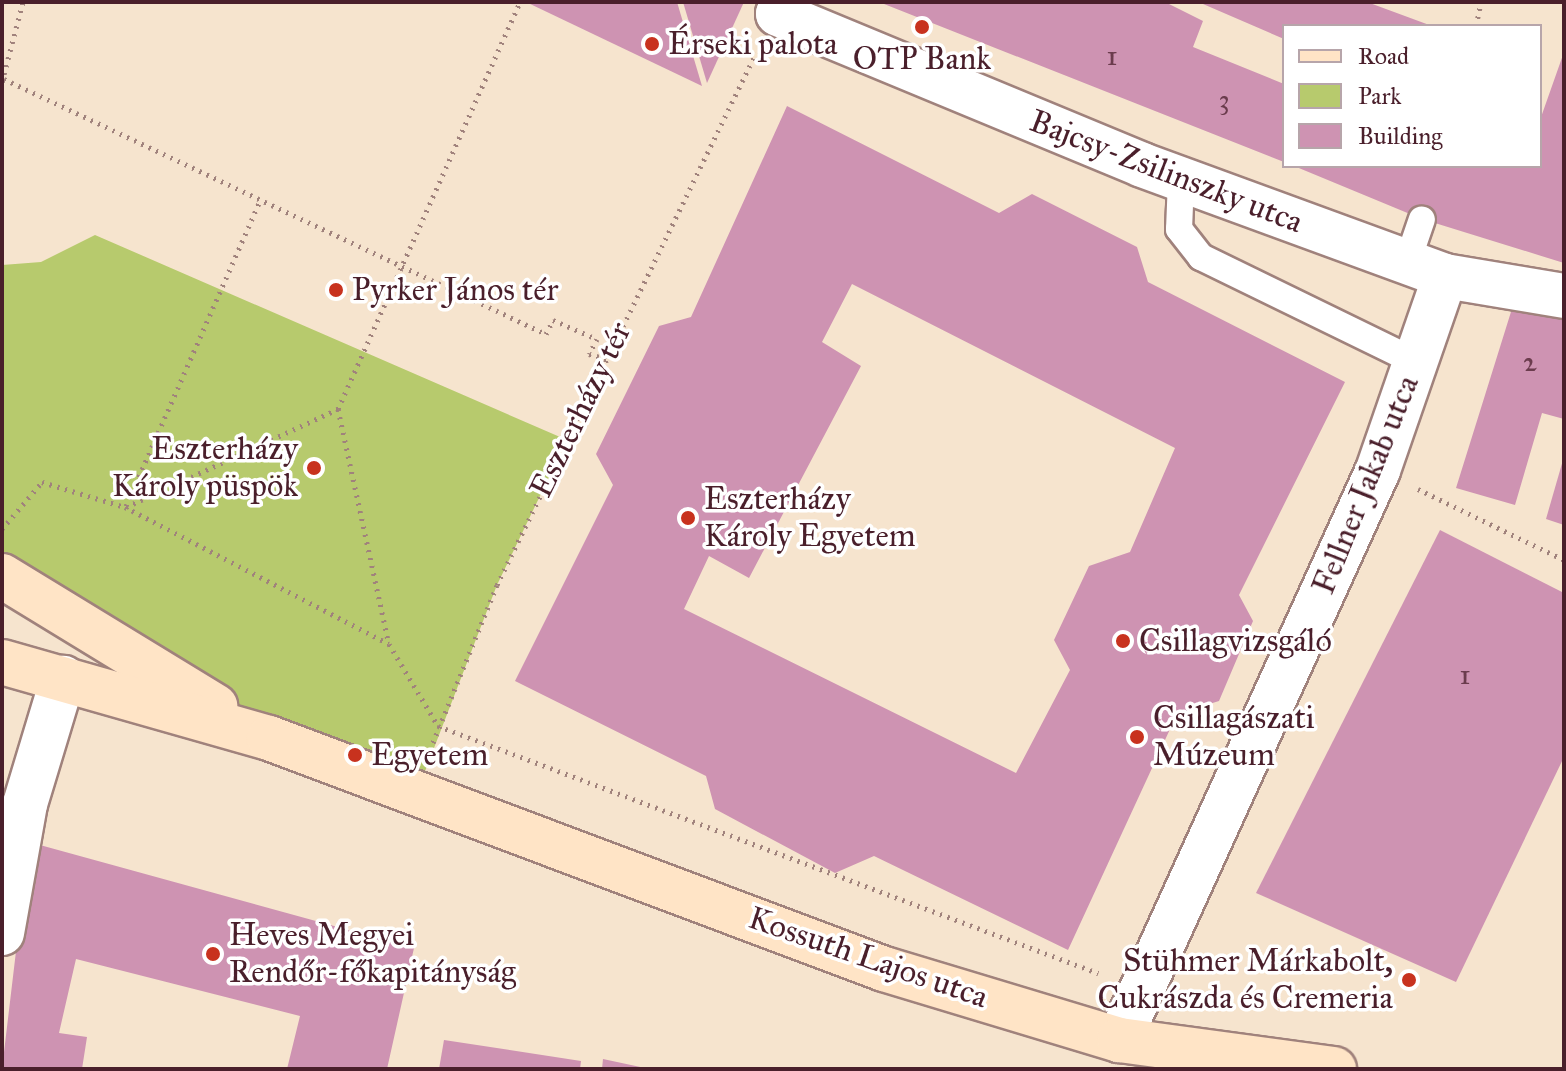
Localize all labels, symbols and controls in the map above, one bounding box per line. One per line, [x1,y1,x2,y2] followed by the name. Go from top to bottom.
[913,18,931,36] marker: OTP Bank
[1282,24,1542,168] legend
[668,25,838,63] place label: Érseki palota
[643,35,661,53] marker: Érseki palota
[1106,39,1118,73] house number: 1
[853,40,991,78] place label: OTP Bank
[1358,41,1409,71] text: Road
[1358,81,1401,111] text: Park
[1218,83,1230,117] house number: 3
[1024,102,1308,242] street label: Bajcsy-Zsilinszky utca
[1358,121,1443,151] text: Building
[352,271,558,309] place label: Pyrker János tér
[327,281,345,299] marker: Pyrker János tér
[522,316,640,504] street label: Eszterházy tér
[1523,345,1537,379] house number: 2
[1305,370,1427,600] street label: Fellner Jakab utca
[112,431,298,506] place label: Eszterházy Károly püspök
[305,459,323,477] marker: Eszterházy Károly püspök
[704,481,916,556] place label: Eszterházy Károly Egyetem
[679,509,697,527] marker: Eszterházy Károly Egyetem
[1139,622,1332,660] place label: Csillagvizsgáló
[1114,632,1132,650] marker: Csillagvizsgáló
[1459,658,1471,692] house number: 1
[1153,700,1315,775] place label: Csillagászati Múzeum
[1128,728,1146,746] marker: Csillagászati Múzeum
[371,736,488,774] place label: Egyetem
[346,746,364,764] marker: Egyetem
[743,899,993,1017] street label: Kossuth Lajos utca
[229,917,516,992] place label: Heves Megyei Rendőr-főkapitányság
[1098,943,1393,1018] place label: Stühmer Márkabolt, Cukrászda és Cremeria
[204,945,222,963] marker: Heves Megyei Rendőr-főkapitányság
[1400,971,1418,989] marker: Stühmer Márkabolt, Cukrászda és Cremeria

